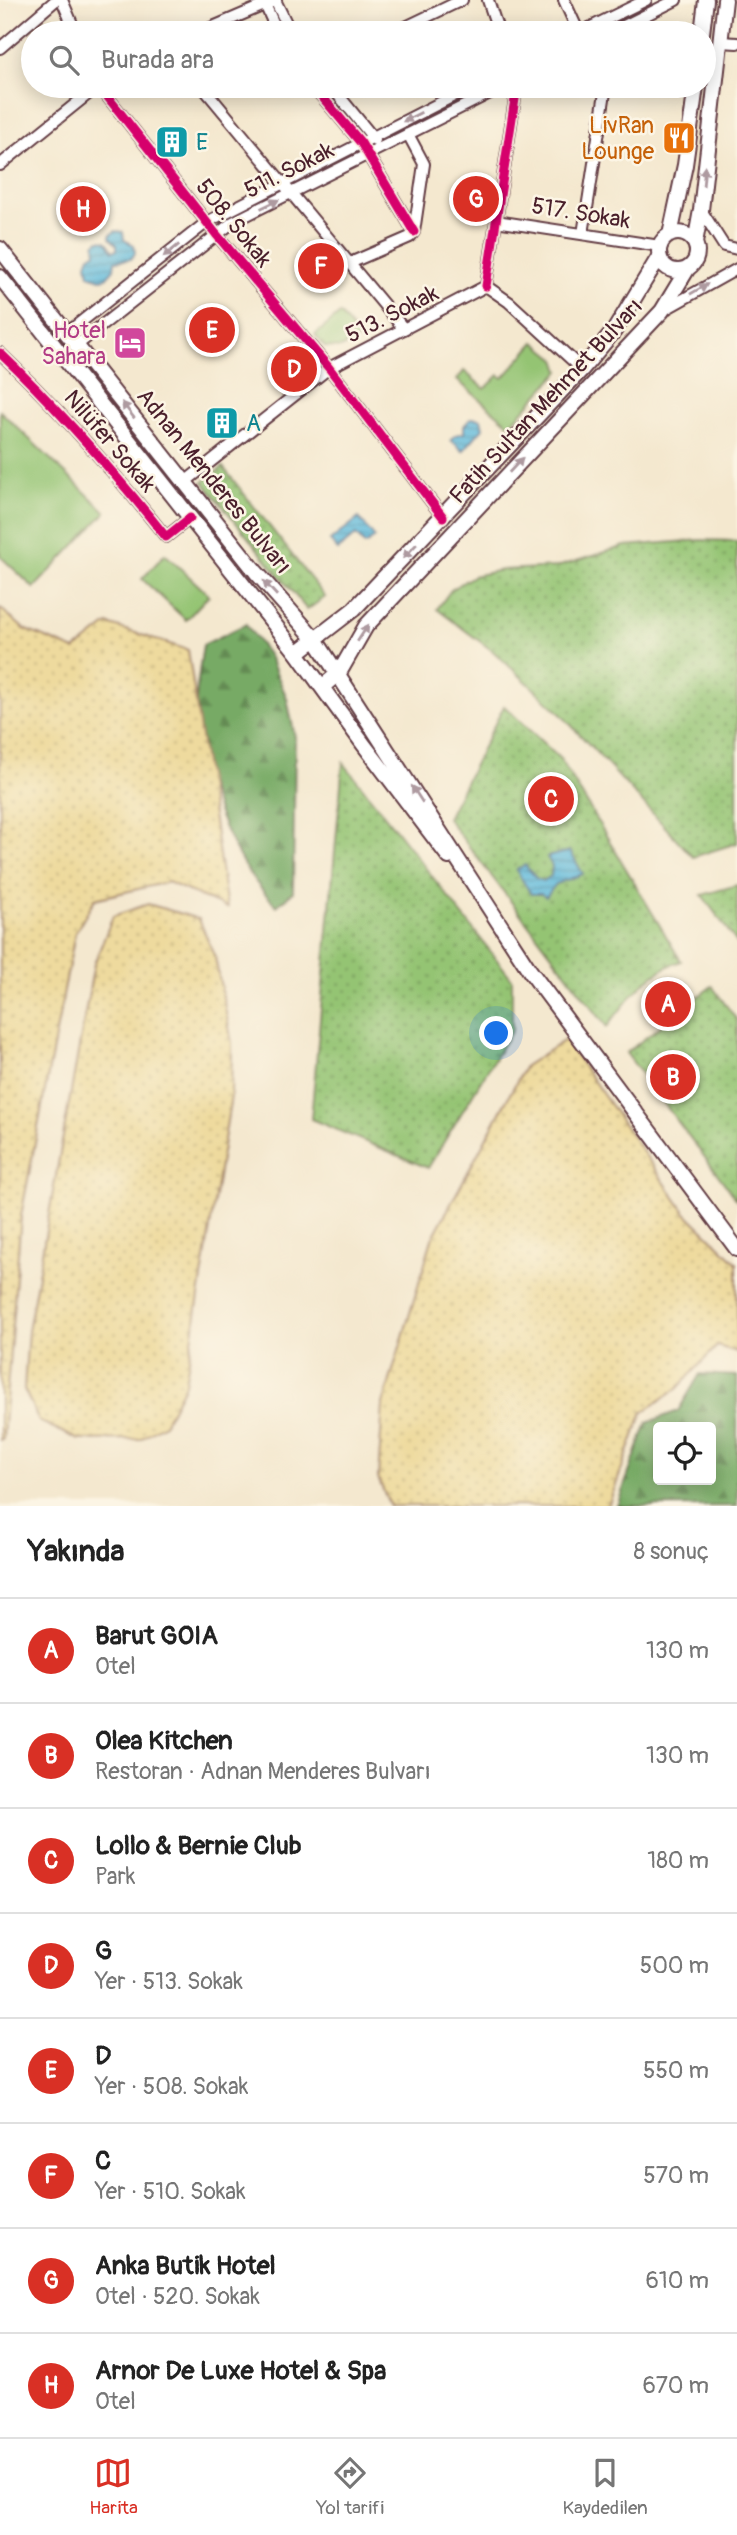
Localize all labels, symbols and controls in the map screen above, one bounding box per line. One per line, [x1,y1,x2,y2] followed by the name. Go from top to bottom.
[21,21,716,98] search box
[45,41,83,79] icon: search
[101,44,214,76] text: Burada ara
[402,111,422,122] one-way arrow
[581,111,655,166] place label: LivRan Lounge
[660,119,698,157] restaurant icon: LivRan Lounge
[153,123,191,161] building icon: E
[196,128,208,157] place label: E
[240,135,339,205] street label: 511. Sokak
[699,165,710,187] one-way arrow
[190,173,279,273] street label: 508. Sokak
[453,173,499,225] pin: G
[60,183,106,235] pin: H
[530,191,633,235] street label: 517. Sokak
[260,198,280,210] one-way arrow
[298,240,344,292] pin: F
[163,244,181,259] one-way arrow
[341,278,443,350] street label: 513. Sokak
[690,283,709,296] one-way arrow
[443,292,649,510] street label: Fatih Sultan Mehmet Bulvarı
[189,304,235,356] pin: E
[42,316,106,371] place label: Hotel Sahara
[111,324,149,362] hotel icon: Hotel Sahara
[271,343,317,395] pin: D
[130,382,298,580] street label: Adnan Menderes Bulvarı
[58,384,163,498] street label: Nilüfer Sokak
[121,402,136,420] one-way arrow
[203,404,241,442] building icon: A
[246,409,261,438] place label: A
[508,457,524,474] one-way arrow
[402,542,418,559] one-way arrow
[263,580,278,597] one-way arrow
[356,623,369,643] one-way arrow
[528,773,574,825] pin: C
[411,784,424,804] one-way arrow
[645,978,691,1030] pin: A
[479,1016,513,1050] your location
[650,1051,696,1103] pin: B
[653,1422,716,1485] map controls
[653,1422,716,1485] button: locate
[28,1533,124,1570] text: Yakında
[634,1537,709,1566] text: 8 sonuç
[95,1620,218,1652] text: Barut GOIA
[44,1636,58,1665] text: A
[646,1636,709,1665] text: 130 m
[95,1652,136,1681] text: Otel
[95,1725,233,1757] text: Olea Kitchen
[44,1741,58,1770] text: B
[646,1741,709,1770] text: 130 m
[95,1757,431,1786] text: Restoran · Adnan Menderes Bulvarı
[95,1830,302,1862] text: Lollo & Bernie Club
[44,1846,58,1875] text: C
[647,1846,709,1875] text: 180 m
[95,1862,135,1891] text: Park
[95,1935,112,1967] text: G
[44,1951,58,1980] text: D
[640,1951,709,1980] text: 500 m
[95,1967,243,1996] text: Yer · 513. Sokak
[95,2040,111,2072] text: D
[45,2056,57,2085] text: E
[643,2056,709,2085] text: 550 m
[95,2072,248,2101] text: Yer · 508. Sokak
[95,2145,111,2177] text: C
[44,2161,58,2190] text: F
[643,2161,709,2190] text: 570 m
[95,2177,246,2206] text: Yer · 510. Sokak
[95,2250,276,2282] text: Anka Butik Hotel
[43,2266,59,2295] text: G
[645,2266,709,2295] text: 610 m
[95,2282,260,2311] text: Otel · 520. Sokak
[95,2355,386,2387] text: Arnor De Luxe Hotel & Spa
[44,2371,58,2400] text: H
[643,2371,709,2400] text: 670 m
[95,2387,136,2416] text: Otel
[89,2454,138,2520] tab: Harita
[316,2454,384,2520] tab: Yol tarifi
[563,2454,648,2520] tab: Kaydedilen

